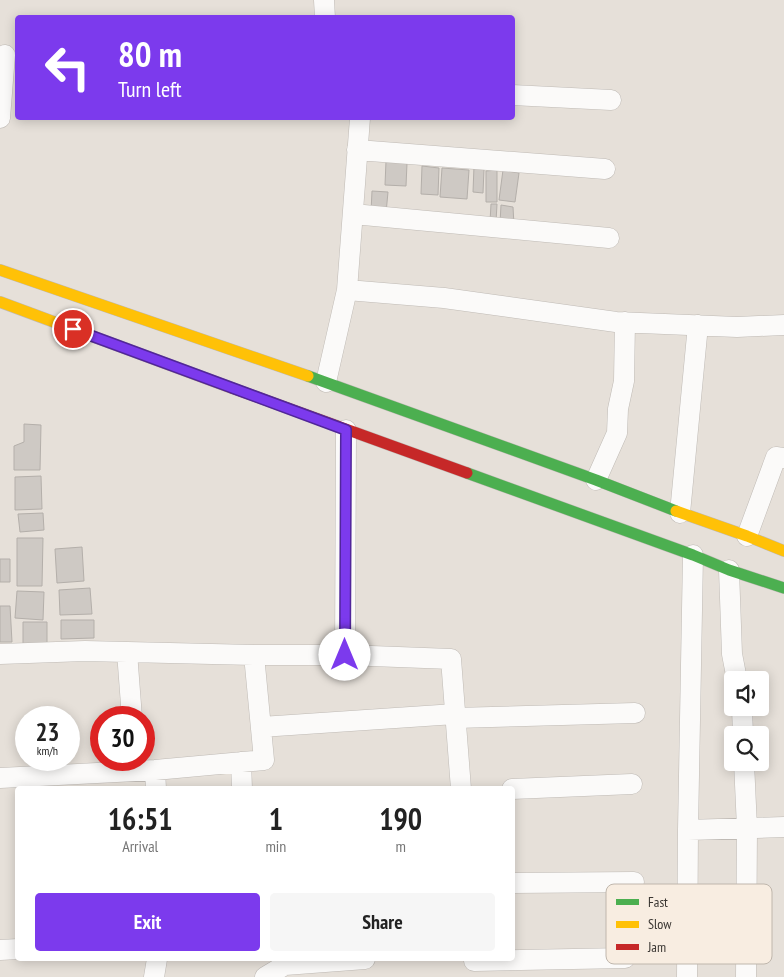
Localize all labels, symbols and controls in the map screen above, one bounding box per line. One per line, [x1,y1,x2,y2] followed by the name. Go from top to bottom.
[118,31,182,77] text: 80 m
[35,35,100,100] icon: left
[118,75,182,103] text: Turn left
[52,308,94,350] pin
[59,315,87,343] icon: arrive
[318,628,370,680] position arrow
[724,671,769,771] map controls
[724,671,769,716] button: sound
[90,706,155,771] speed limit sign: 30
[36,716,59,748] text: 23
[724,726,769,771] button: search
[37,743,58,758] text: km/h
[108,799,173,838] text: 16:51
[269,799,283,838] text: 1
[379,799,422,838] text: 190
[122,836,158,856] text: Arrival
[265,836,286,856] text: min
[395,836,406,856] text: m
[606,884,772,964] legend
[35,893,260,951] button: Exit
[270,893,495,951] button: Share
[648,893,668,911] text: Fast
[648,915,672,933] text: Slow
[647,938,666,956] text: Jam

